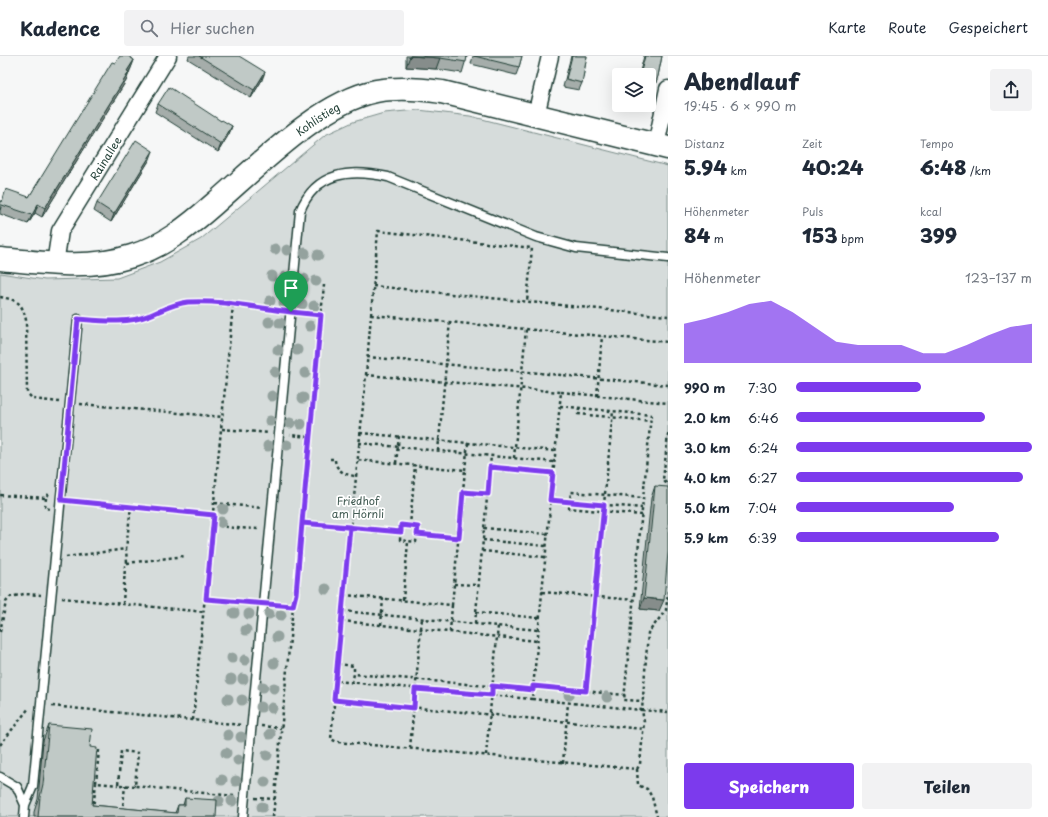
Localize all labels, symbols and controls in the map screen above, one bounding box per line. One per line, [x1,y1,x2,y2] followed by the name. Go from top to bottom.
[124,10,404,46] search box
[20,14,100,42] text: Kadence
[170,16,255,39] text: Hier suchen
[138,17,160,39] icon: search
[828,17,866,38] text: Karte
[888,17,926,38] text: Route
[948,17,1028,38] text: Gespeichert
[684,64,799,97] text: Abendlauf
[612,68,656,112] map controls
[612,68,656,112] button: layers
[990,69,1032,111] button: share
[684,96,796,115] text: 19:45 · 6 × 990 m
[292,98,342,139] street label: Kohlistieg
[85,133,125,183] street label: Rainallee
[684,135,724,152] text: Distanz
[802,135,822,152] text: Zeit
[920,135,954,152] text: Tempo
[684,152,727,182] text: 5.94
[802,152,864,182] text: 40:24
[920,152,966,182] text: 6:48
[727,162,747,179] text: km
[966,162,991,179] text: /km
[684,203,749,220] text: Höhenmeter
[802,203,823,220] text: Puls
[920,203,942,220] text: kcal
[684,220,710,250] text: 84
[802,220,838,250] text: 153
[920,220,957,250] text: 399
[710,230,724,247] text: m
[838,230,864,247] text: bpm
[684,268,761,287] text: Höhenmeter
[965,268,1032,287] text: 123–137 m
[274,271,308,312] pin
[280,277,302,299] icon: arrive
[684,378,725,397] text: 990 m
[748,378,777,397] text: 7:30
[684,408,731,427] text: 2.0 km
[748,408,779,427] text: 6:46
[684,438,731,457] text: 3.0 km
[748,438,778,457] text: 6:24
[684,468,731,487] text: 4.0 km
[748,468,777,487] text: 6:27
[332,492,384,522] park label: Friedhof am Hörnli
[684,498,730,517] text: 5.0 km
[748,498,777,517] text: 7:04
[684,528,728,547] text: 5.9 km
[748,528,777,547] text: 6:39
[684,763,854,809] button: Speichern
[862,763,1032,809] button: Teilen

